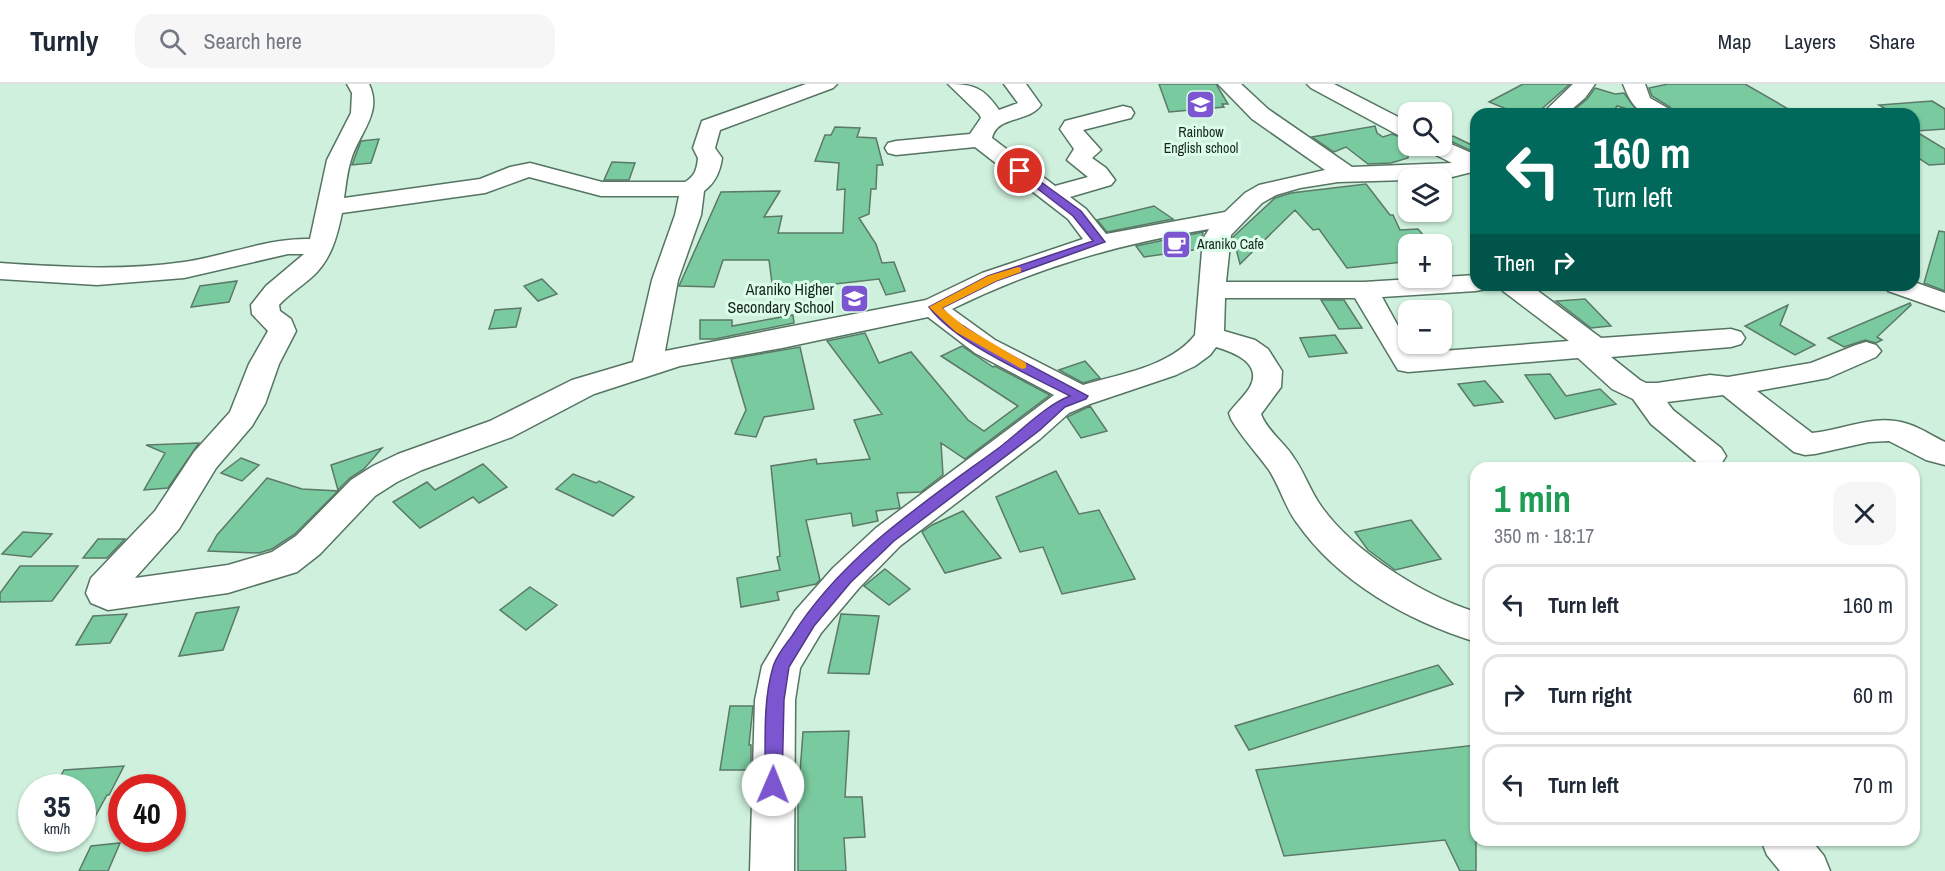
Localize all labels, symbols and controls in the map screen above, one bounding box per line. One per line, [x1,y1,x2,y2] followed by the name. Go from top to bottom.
[135,14,555,68] search box
[30,22,99,60] text: Turnly
[156,25,189,58] icon: search
[204,26,302,56] text: Search here
[1718,27,1751,56] text: Map
[1784,27,1836,56] text: Layers
[1869,27,1915,56] text: Share
[1185,89,1217,121] school or university icon: Rainbow English school
[1398,102,1452,354] map controls
[1398,102,1452,156] button: search
[1164,123,1238,157] place label: Rainbow English school
[1593,125,1691,181] text: 160 m
[1494,132,1572,210] icon: left
[994,145,1045,196] pin
[1003,154,1036,187] icon: arrive
[1398,168,1452,222] button: layers
[1593,179,1672,215] text: Turn left
[1160,228,1192,260] cafe icon: Araniko Cafe
[1398,234,1452,288] button: +
[1196,235,1264,253] place label: Araniko Cafe
[1547,246,1580,279] icon: right
[1494,248,1535,278] text: Then
[728,278,835,318] place label: Araniko Higher Secondary School
[839,282,871,314] school or university icon: Araniko Higher Secondary School
[1398,300,1452,354] button: −
[1494,475,1571,523] text: 1 min
[1833,482,1896,545] button: close
[1494,522,1594,549] text: 350 m · 18:17
[1497,588,1530,621] icon: left
[1548,590,1619,620] text: Turn left
[1843,590,1893,620] text: 160 m
[1497,678,1530,711] icon: right
[1548,680,1632,710] text: Turn right
[1853,680,1893,710] text: 60 m
[741,753,805,817] position arrow
[1497,768,1530,801] icon: left
[1548,770,1619,800] text: Turn left
[1853,770,1893,800] text: 70 m
[108,774,186,852] speed limit sign: 40
[43,786,71,826] text: 35
[44,818,70,839] text: km/h

